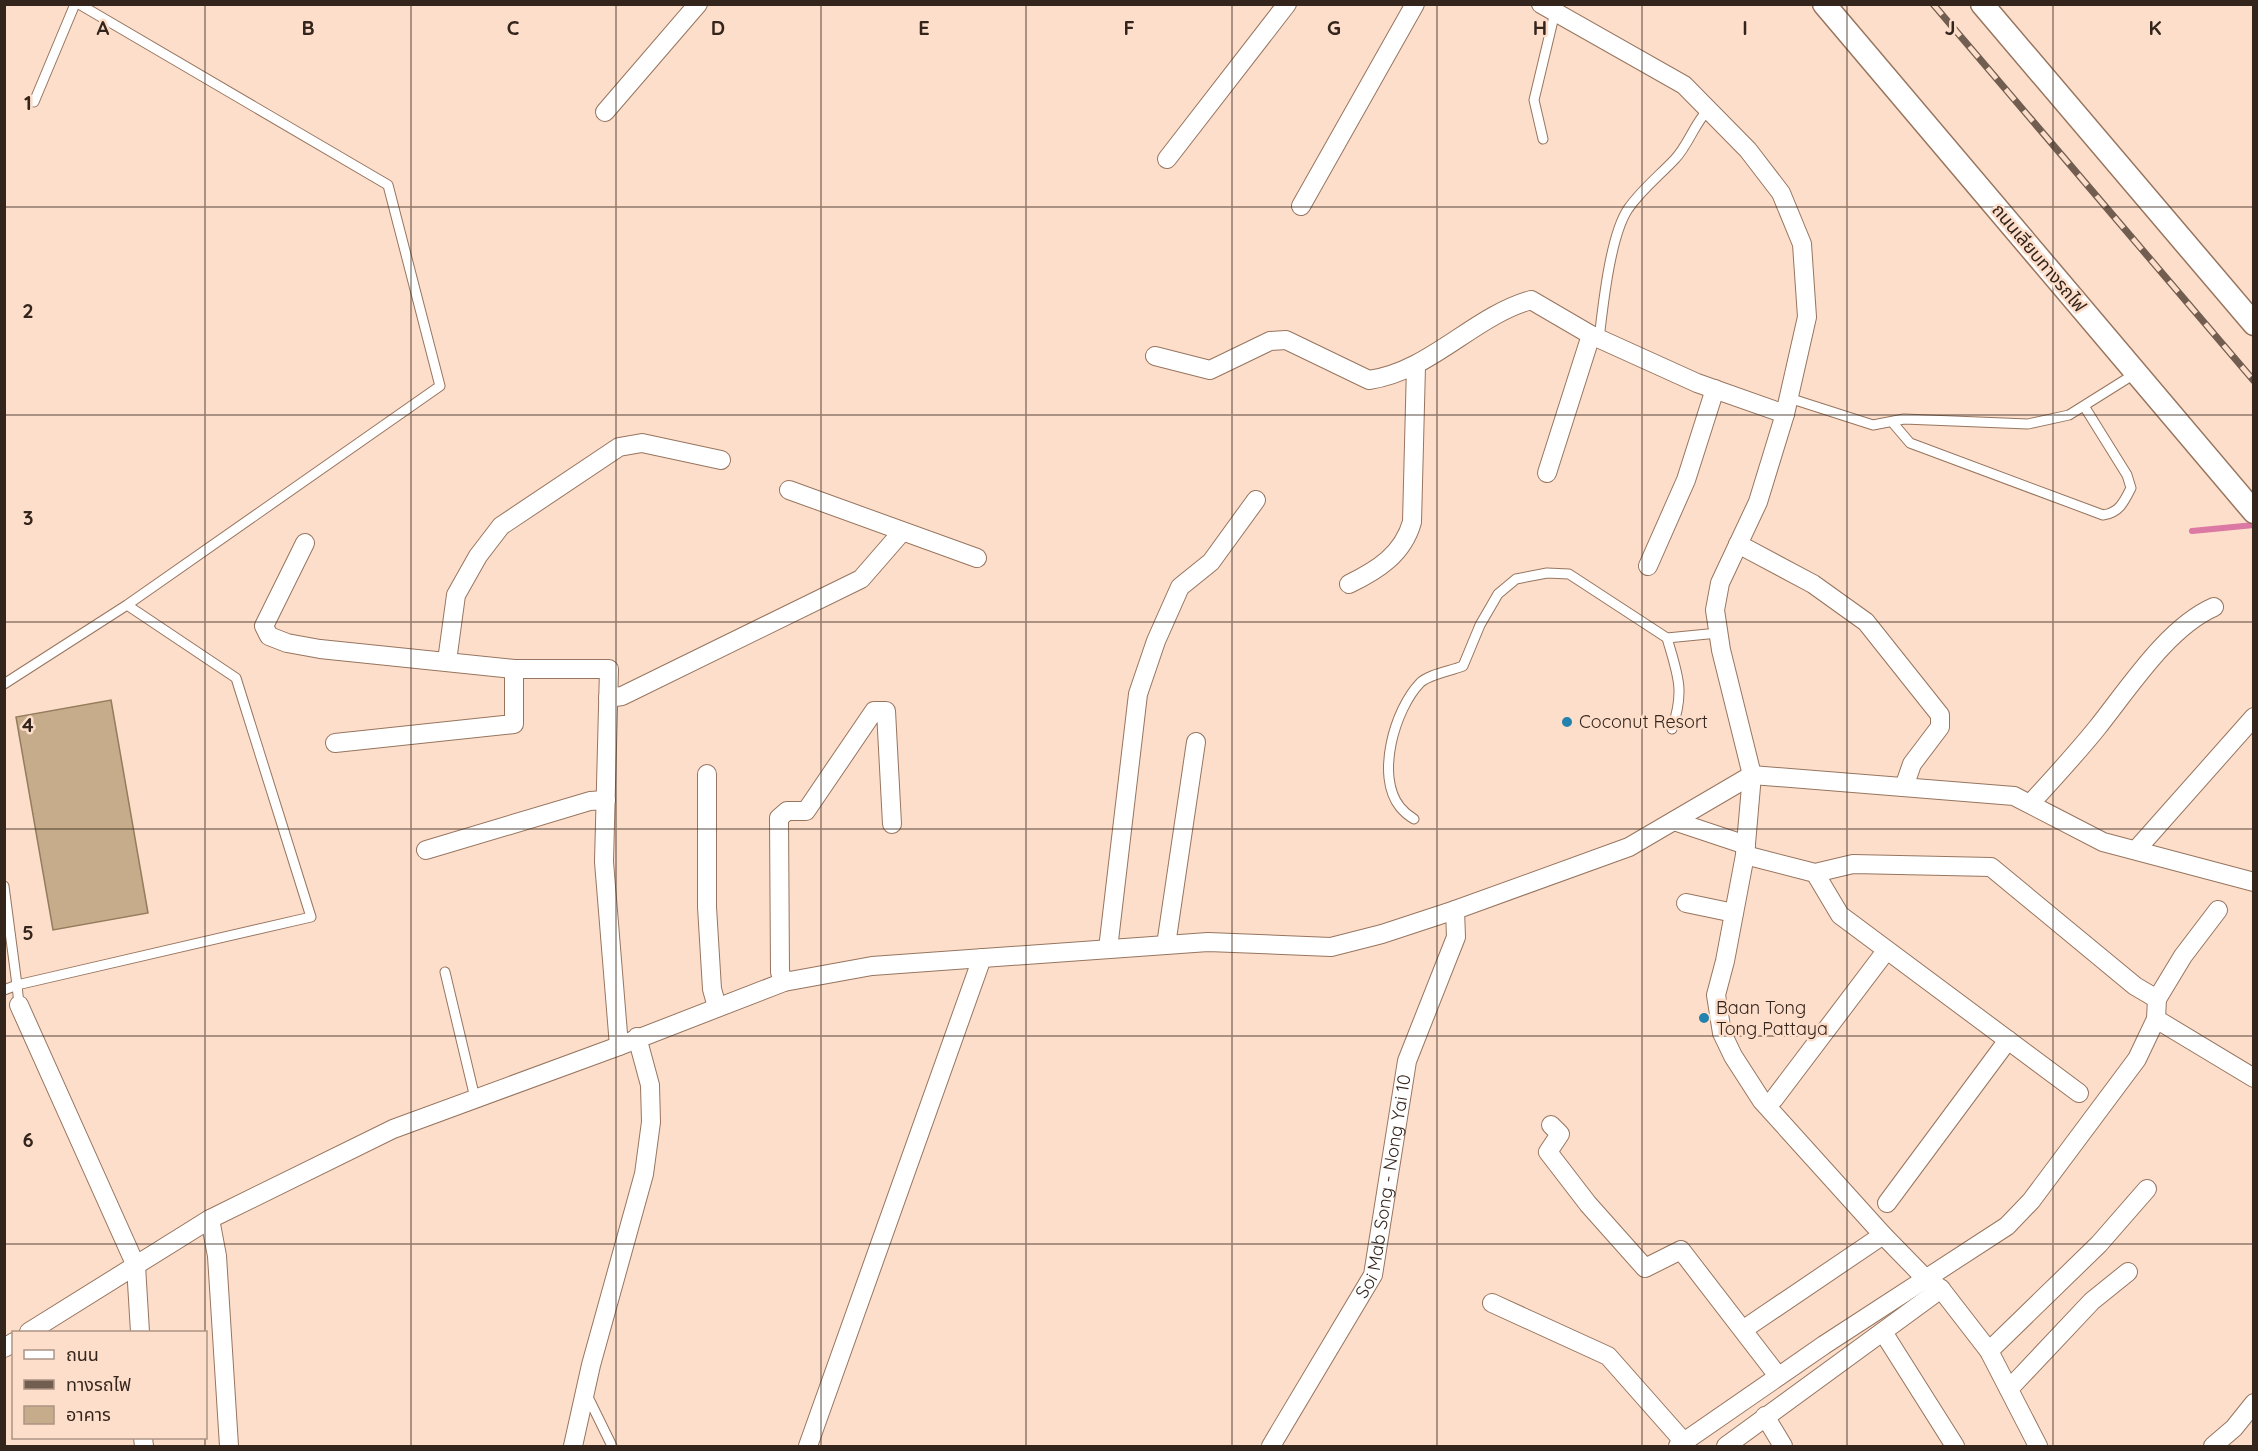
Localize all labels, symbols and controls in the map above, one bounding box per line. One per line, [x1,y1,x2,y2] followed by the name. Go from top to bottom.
[97,15,110,40] text: A
[301,15,315,40] text: B
[507,15,520,40] text: C
[711,15,725,40] text: D
[918,15,930,40] text: E
[1123,15,1135,40] text: F
[1327,15,1341,40] text: G
[1533,15,1547,40] text: H
[1742,15,1748,40] text: I
[1944,15,1956,40] text: J
[2148,15,2162,40] text: K
[24,90,32,115] text: 1
[1987,199,2092,317] street label: ถนนเลียบทางรถไฟ
[22,298,34,323] text: 2
[23,505,33,530] text: 3
[1579,710,1708,733] place label: Coconut Resort
[22,712,34,737] text: 4
[1560,715,1574,729] marker: Coconut Resort
[22,920,34,945] text: 5
[1716,996,1828,1040] place label: Baan Tong Tong Pattaya
[1697,1011,1711,1025] marker: Baan Tong Tong Pattaya
[1350,1073,1416,1302] street label: Soi Mab Song - Nong Yai 10
[22,1127,34,1152] text: 6
[12,1331,207,1439] legend
[66,1343,99,1366] text: ถนน
[66,1373,131,1396] text: ทางรถไฟ
[66,1403,111,1426] text: อาคาร

